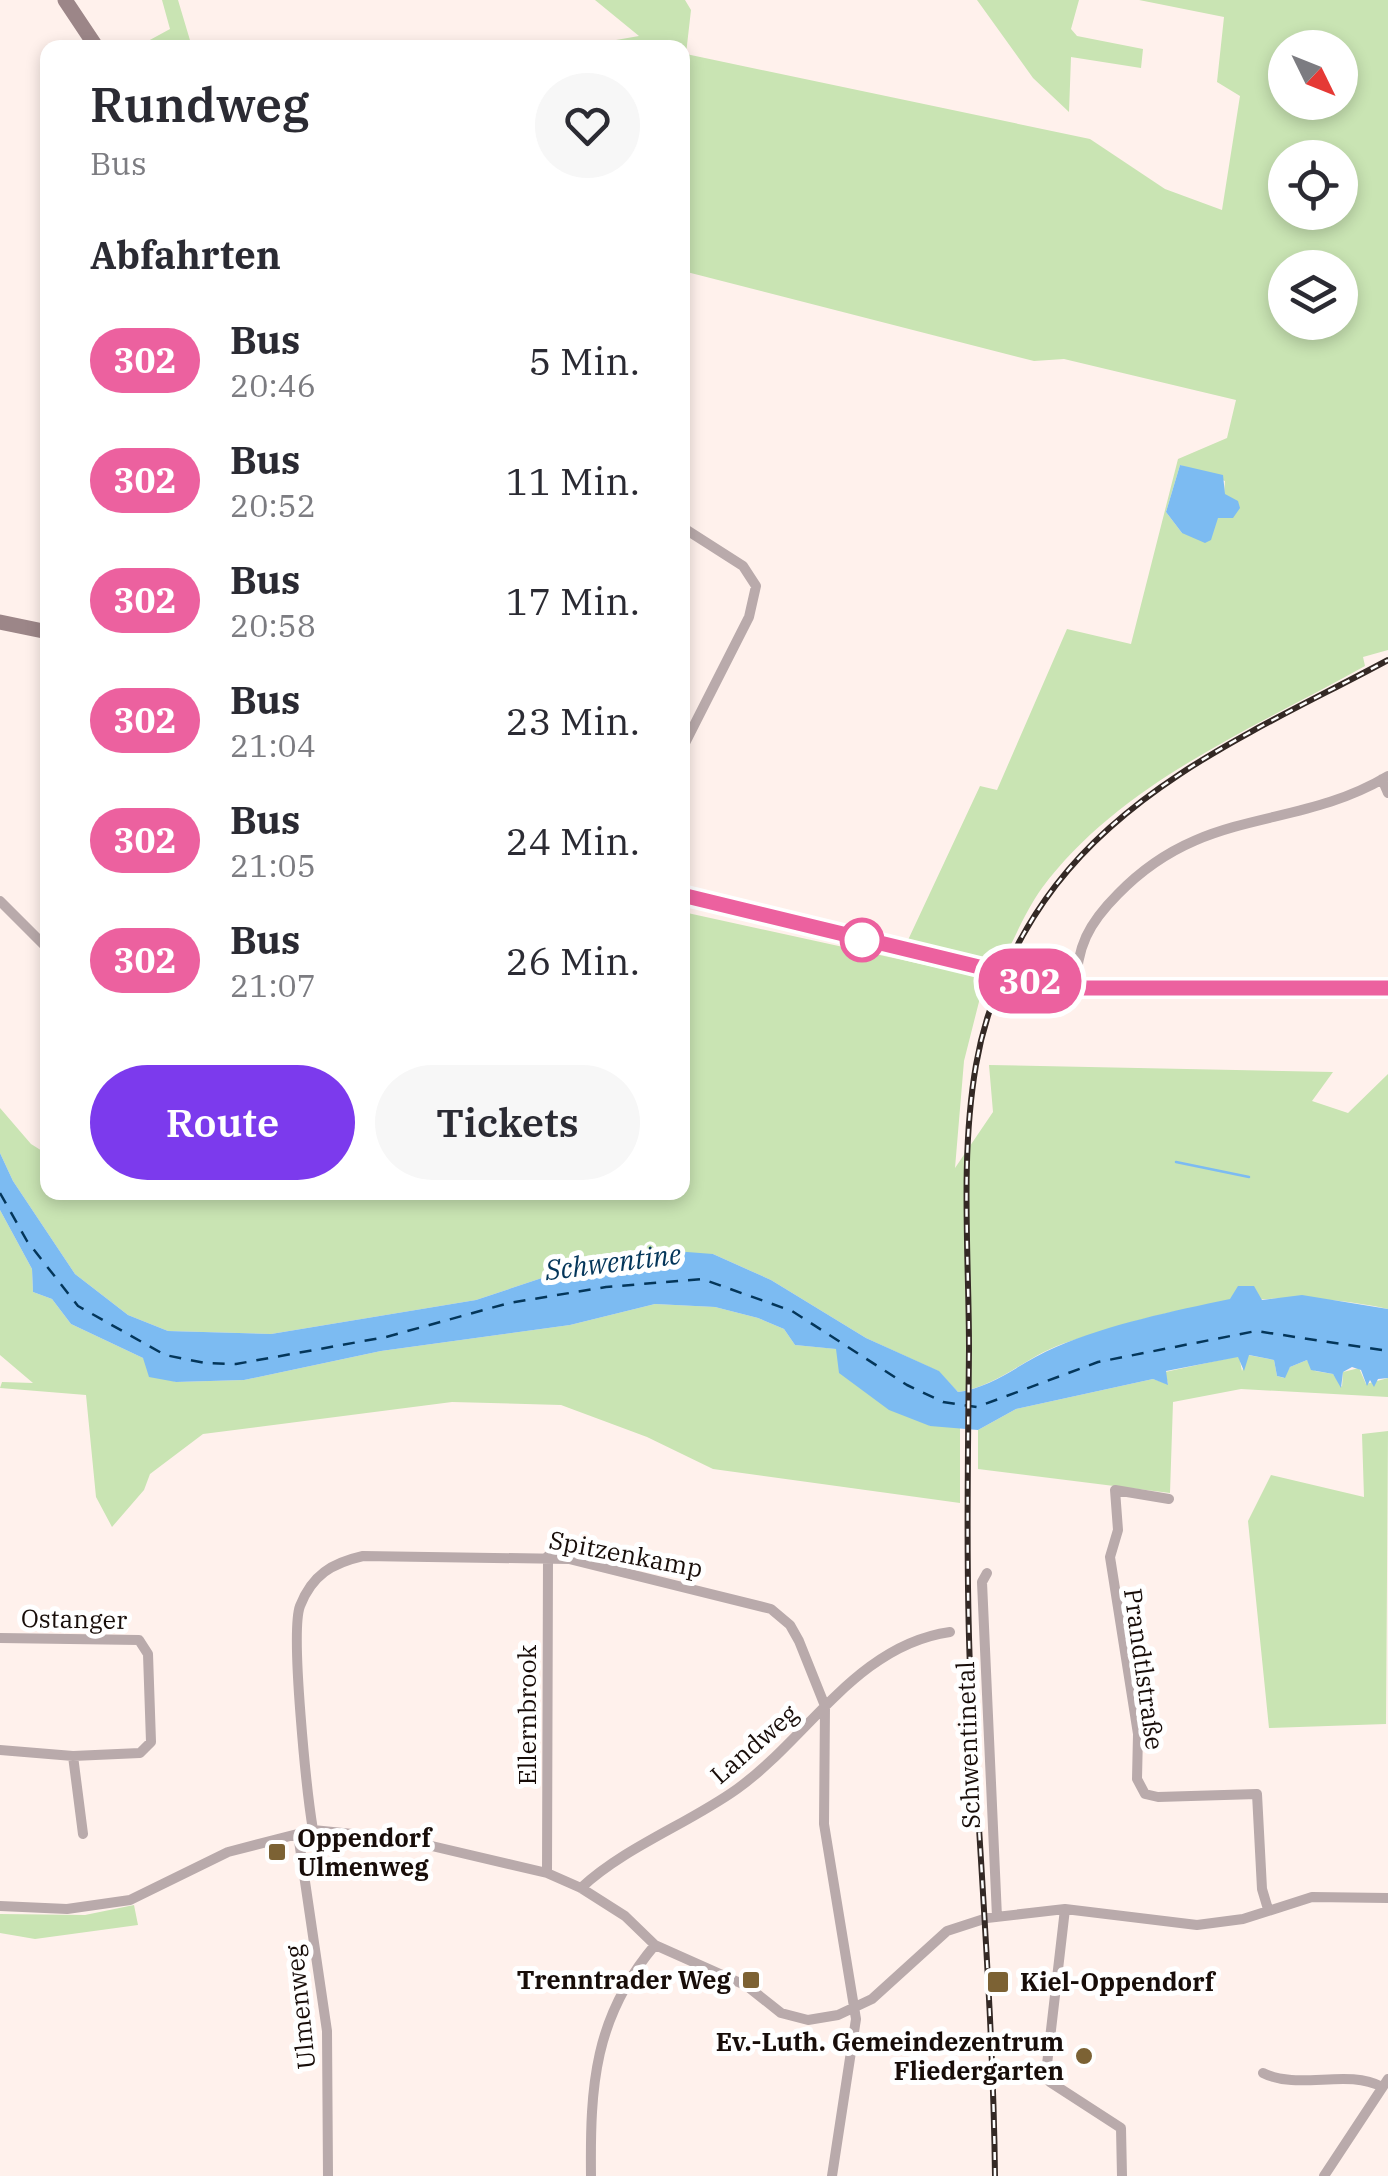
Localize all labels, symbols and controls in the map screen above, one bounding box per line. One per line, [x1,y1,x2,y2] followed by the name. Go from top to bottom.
[1268,30,1358,120] north arrow
[1268,30,1358,340] map controls
[90,73,309,135] text: Rundweg
[535,73,640,178] button: heart
[1268,140,1358,230] button: locate
[90,142,147,184] text: Bus
[90,230,281,279] text: Abfahrten
[1268,250,1358,340] button: layers
[230,315,300,364] text: Bus
[528,336,640,385] text: 5 Min.
[113,337,177,383] text: 302
[230,364,316,406] text: 20:46
[230,435,300,484] text: Bus
[506,456,640,505] text: 11 Min.
[113,457,177,503] text: 302
[230,484,316,526] text: 20:52
[230,555,300,604] text: Bus
[506,576,640,625] text: 17 Min.
[113,577,177,623] text: 302
[230,604,316,646] text: 20:58
[230,675,300,724] text: Bus
[506,696,640,745] text: 23 Min.
[113,697,177,743] text: 302
[230,724,316,766] text: 21:04
[230,795,300,844] text: Bus
[506,816,640,865] text: 24 Min.
[113,817,177,863] text: 302
[230,844,316,886] text: 21:05
[230,915,300,964] text: Bus
[841,919,883,961] unlabelled marker
[506,936,640,985] text: 26 Min.
[113,937,177,983] text: 302
[972,948,1088,1014] line badge: 302
[998,958,1062,1004] text: 302
[230,964,316,1006] text: 21:07
[90,1065,355,1180] button: Route
[375,1065,640,1180] button: Tickets
[542,1235,684,1288] water label: Schwentine
[546,1522,706,1585] street label: Spitzenkamp
[1117,1586,1172,1752] street label: Prandtlstraße
[21,1601,127,1636] street label: Ostanger
[510,1644,543,1785] street label: Ellernbrook
[948,1661,987,1829] street label: Schwentinetal
[703,1696,805,1791] street label: Landweg
[297,1821,433,1883] place label: Oppendorf Ulmenweg
[266,1841,288,1863] marker: Oppendorf Ulmenweg
[277,1943,322,2071] street label: Ulmenweg
[517,1963,731,1996] place label: Trenntrader Weg
[1020,1965,1217,1998] place label: Kiel-Oppendorf
[740,1969,762,1991] marker: Trenntrader Weg
[985,1969,1011,1995] marker: Kiel-Oppendorf
[716,2025,1064,2087] place label: Ev.-Luth. Gemeindezentrum Fliedergarten
[1073,2045,1095,2067] marker: Ev.-Luth. Gemeindezentrum Fliedergarten

